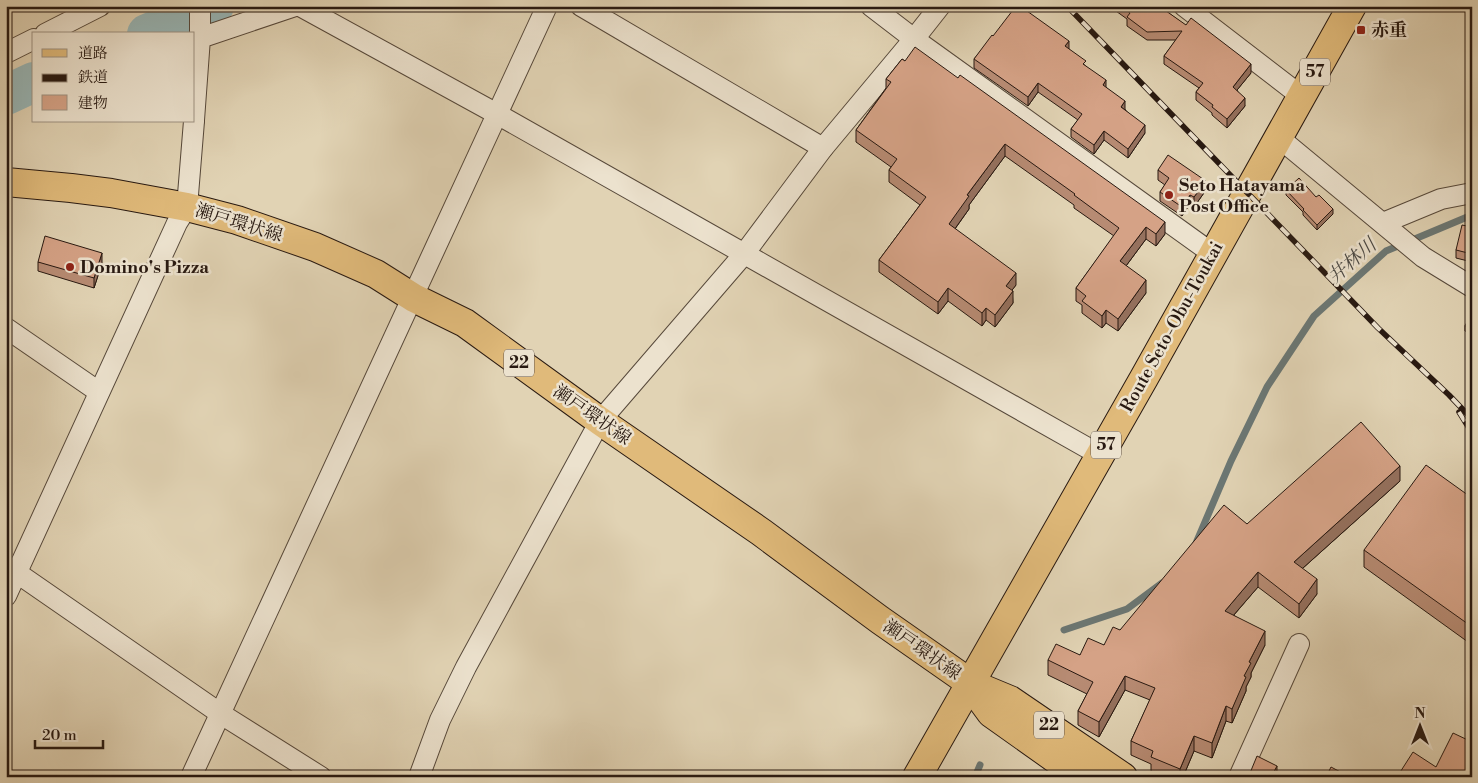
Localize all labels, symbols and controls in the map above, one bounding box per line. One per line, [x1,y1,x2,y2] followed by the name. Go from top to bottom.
[1371,19,1407,42] place label: 赤重
[1355,24,1367,36] marker: 赤重
[32,32,195,122] legend
[78,44,108,63] text: 道路
[1300,58,1330,86] road number: 57
[78,68,108,87] text: 鉄道
[78,94,108,113] text: 建物
[1179,174,1305,218] place label: Seto Hatayama Post Office
[1163,189,1175,201] marker: Seto Hatayama Post Office
[193,199,285,247] street label: 瀬戸環状線
[1323,232,1383,289] water label: 井林川
[1116,238,1229,416] street label: Route Seto-Obu-Toukai
[80,256,209,279] place label: Domino's Pizza
[64,261,76,273] marker: Domino's Pizza
[504,349,534,376] road number: 22
[549,380,635,450] street label: 瀬戸環状線
[1091,432,1121,458] road number: 57
[879,615,965,685] street label: 瀬戸環状線
[1396,700,1446,750] north arrow
[1414,705,1426,723] text: N
[1034,712,1064,738] road number: 22
[35,718,102,750] scale bar
[42,726,77,745] text: 20 m

